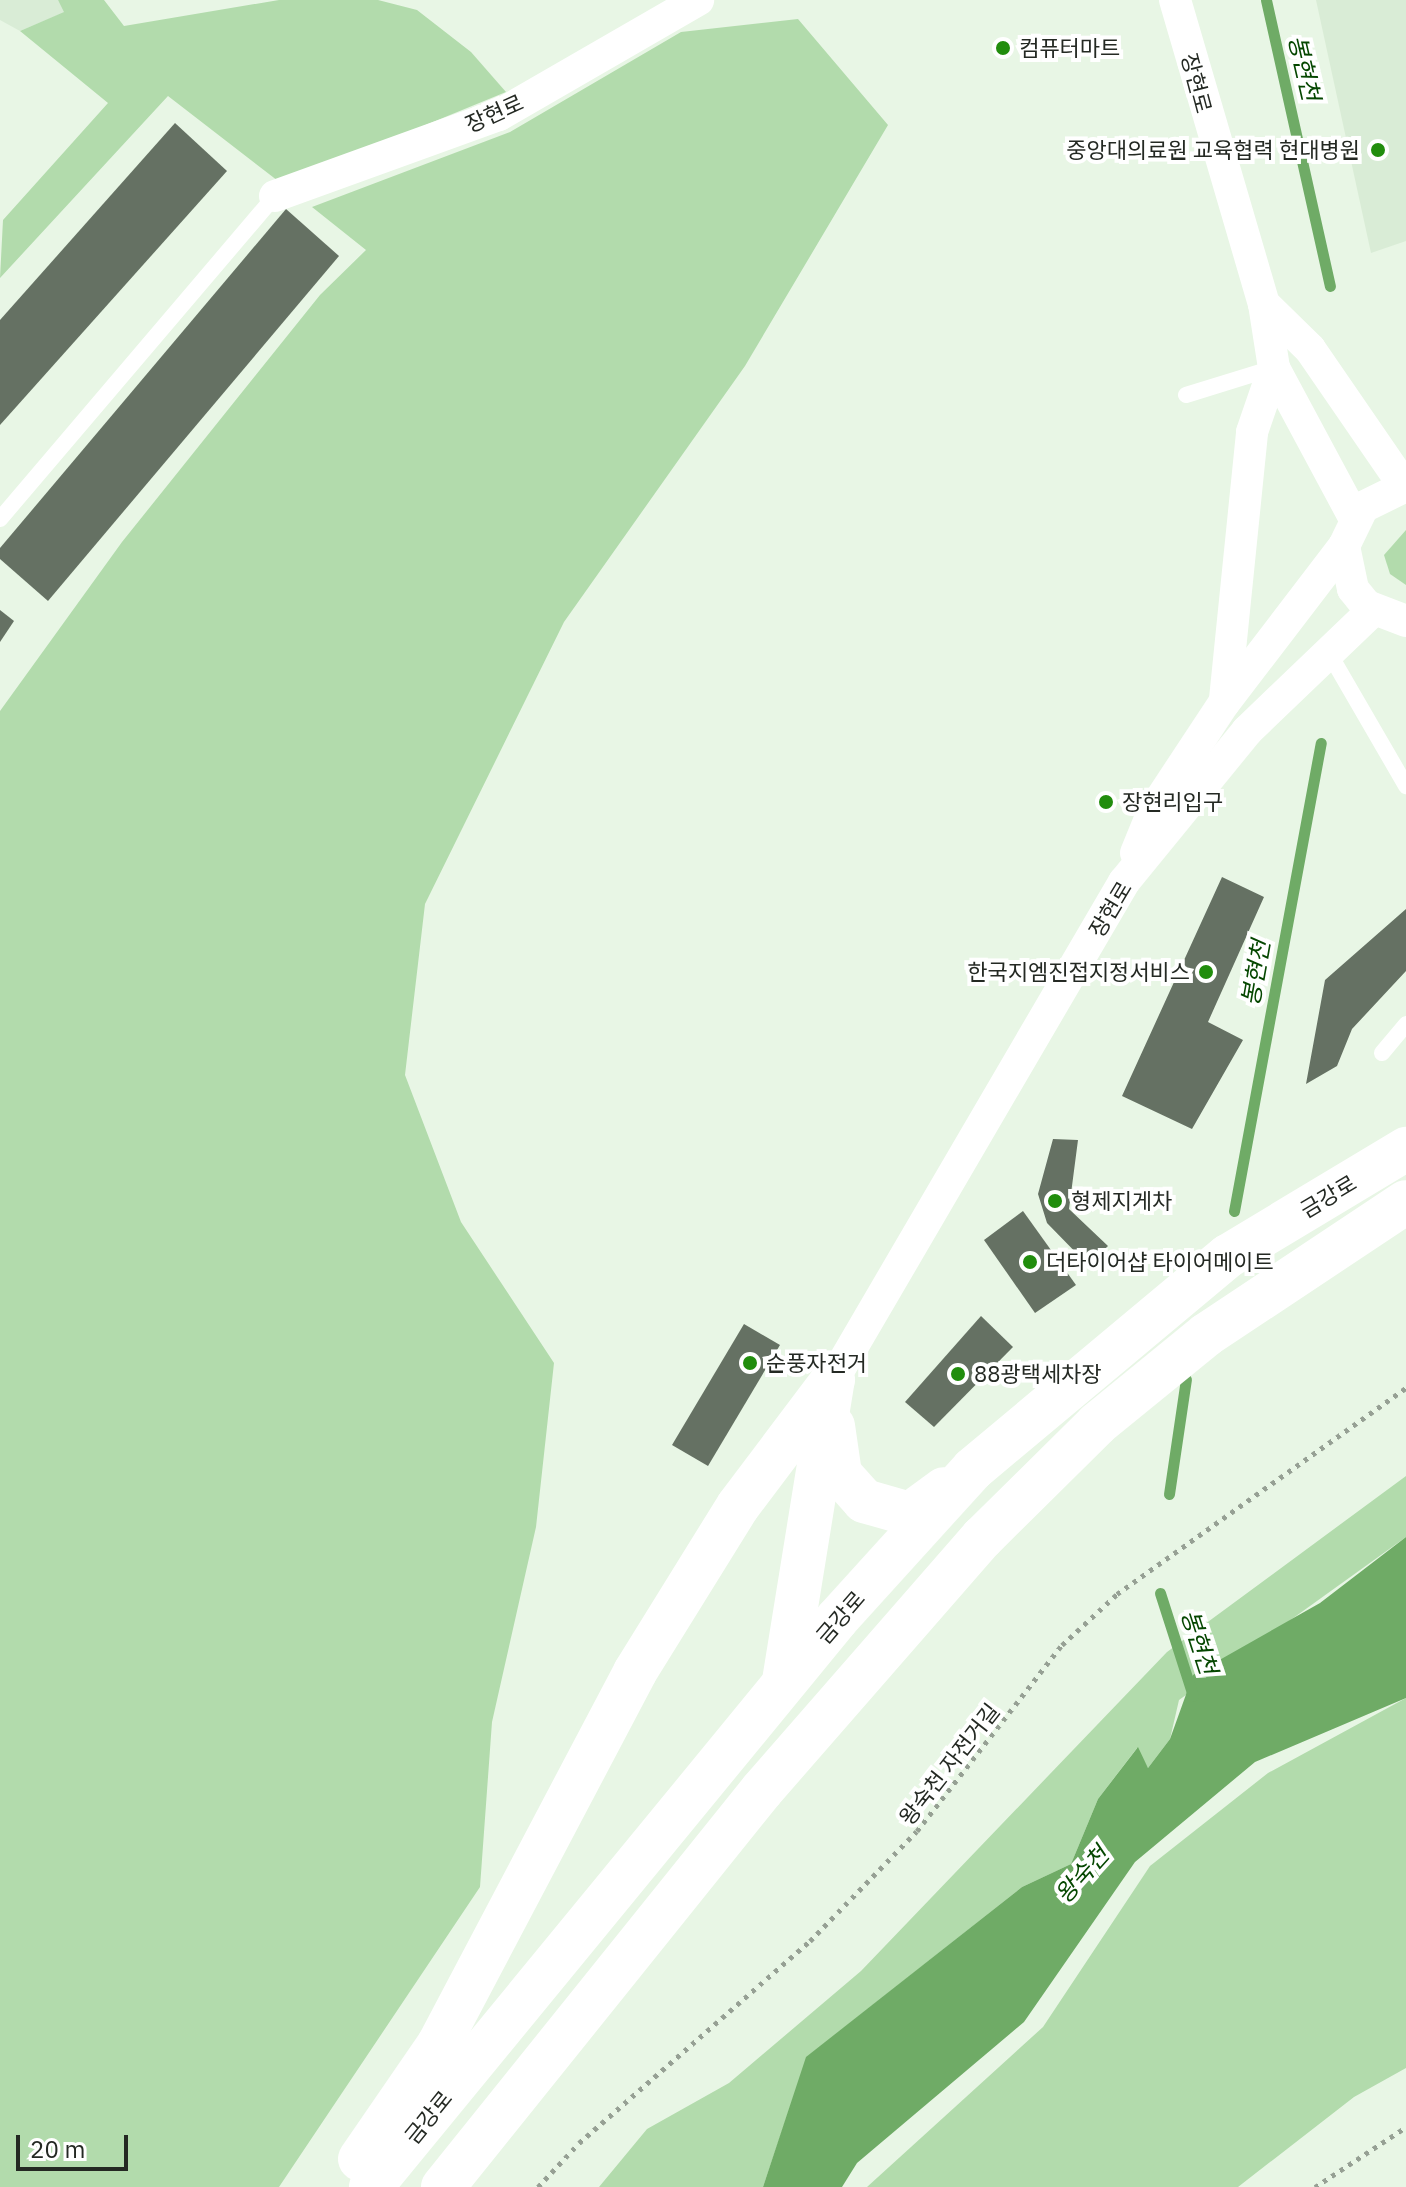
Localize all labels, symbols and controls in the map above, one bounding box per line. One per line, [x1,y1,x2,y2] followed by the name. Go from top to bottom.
[1283,32,1325,104] water label: 봉현천
[1019,35,1120,61] place label: 컴퓨터마트
[994,39,1012,57] marker: 컴퓨터마트
[1176,50,1218,116] street label: 장현로
[461,89,527,137] street label: 장현로
[1066,137,1360,163] place label: 중앙대의료원 교육협력 현대병원
[1367,139,1389,161] marker: 중앙대의료원 교육협력 현대병원
[1122,789,1223,815] place label: 장현리입구
[1097,793,1115,811] marker: 장현리입구
[1083,876,1137,942] street label: 장현로
[1236,938,1276,1008] water label: 봉현천
[967,959,1190,985] place label: 한국지엠진접지정서비스
[1197,963,1215,981] marker: 한국지엠진접지정서비스
[1295,1169,1361,1223] street label: 금강로
[1071,1188,1172,1214] place label: 형제지게차
[1046,1192,1064,1210] marker: 형제지게차
[1046,1249,1274,1275] place label: 더타이어샵 타이어메이트
[1021,1253,1039,1271] marker: 더타이어샵 타이어메이트
[766,1350,867,1376] place label: 순풍자전거
[741,1354,759,1372] marker: 순풍자전거
[974,1361,1102,1387] place label: 88광택세차장
[949,1365,967,1383] marker: 88광택세차장
[810,1585,870,1649] street label: 금강로
[1175,1606,1223,1678] water label: 봉현천
[893,1698,1005,1830] street label: 왕숙천 자전거길
[1049,1841,1115,1909] water label: 왕숙천
[399,2085,457,2149] street label: 금강로
[20,2119,132,2169] scale bar
[30,2133,85,2165] text: 20 m

